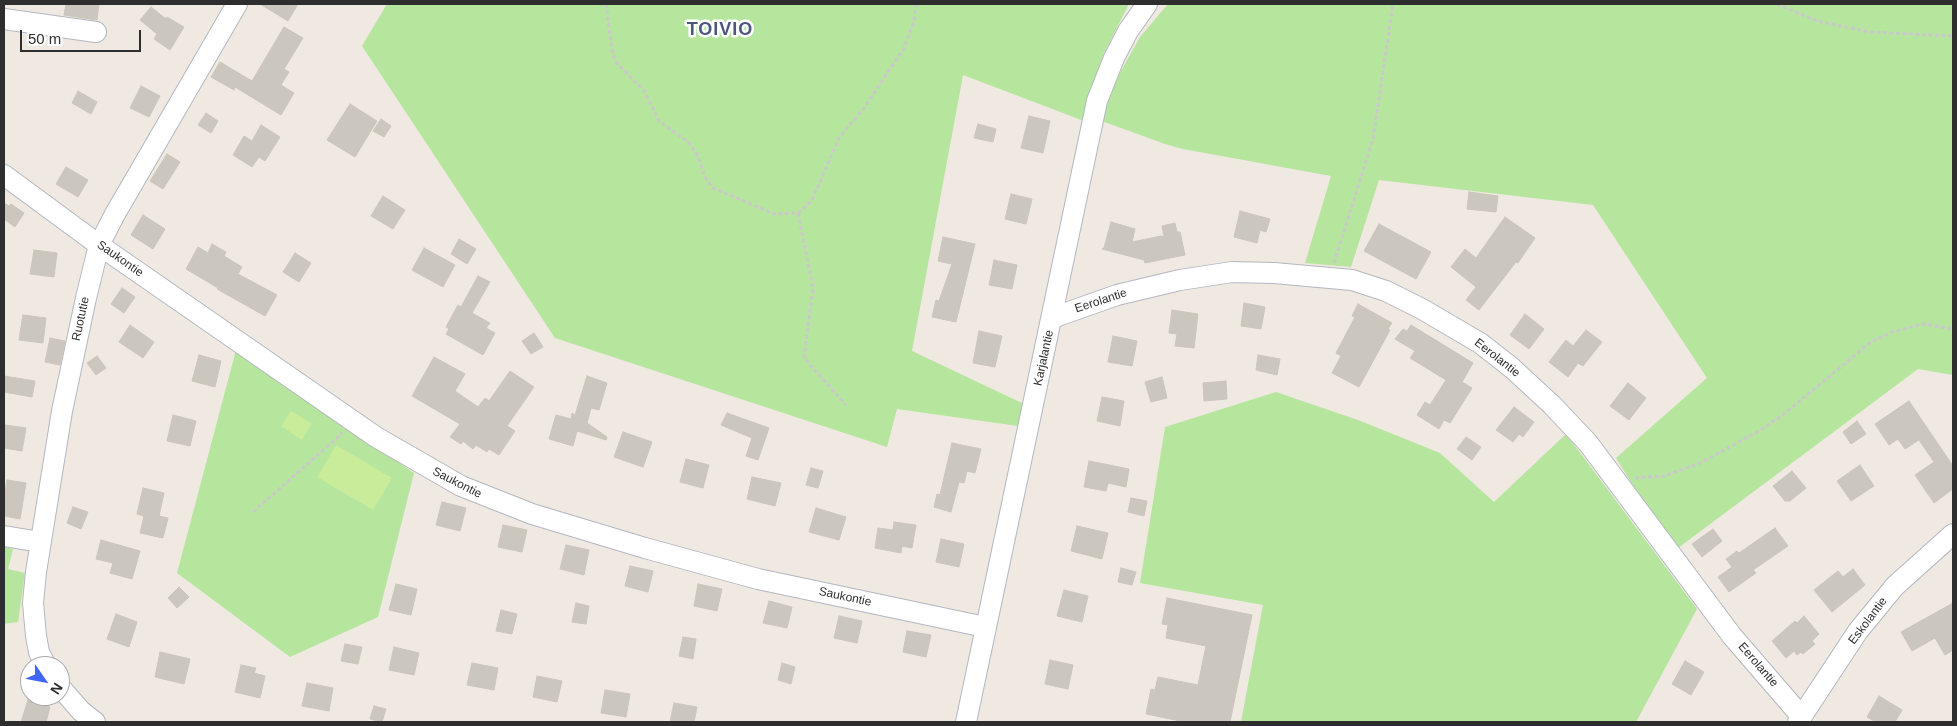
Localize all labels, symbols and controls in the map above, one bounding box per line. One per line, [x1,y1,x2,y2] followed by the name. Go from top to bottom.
[686,19,754,41] district label: TOIVIO
[22,20,144,52] scale bar
[28,30,61,47] text: 50 m
[94,238,146,280] street label: Saukontie
[1073,286,1129,316] street label: Eerolantie
[69,296,93,342] street label: Ruotutie
[1031,329,1057,387] street label: Karjalantie
[1471,336,1523,380] street label: Eerolantie
[430,464,484,502] street label: Saukontie
[817,584,873,610] street label: Saukontie
[1846,595,1890,647] street label: Eskolantie
[1735,640,1781,690] street label: Eerolantie
[20,656,70,706] north arrow
[47,680,66,697] text: N

